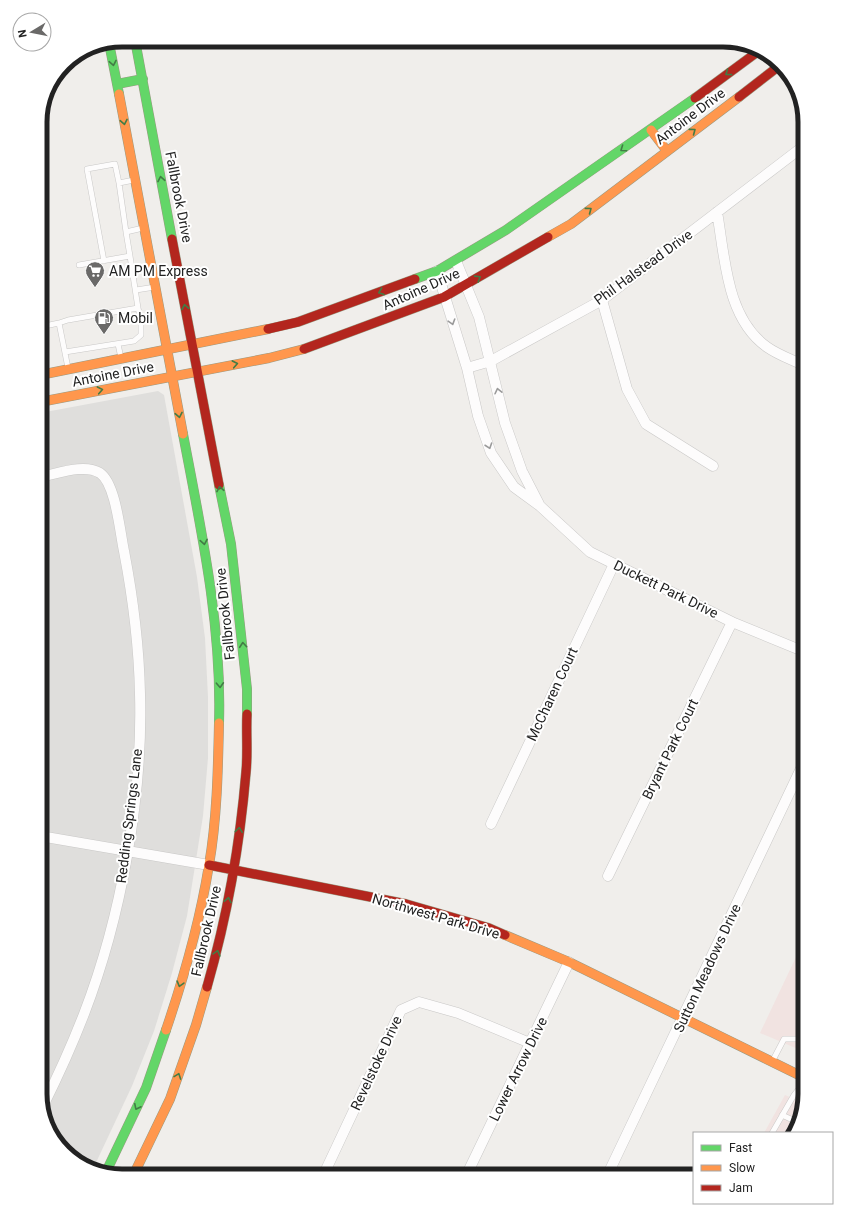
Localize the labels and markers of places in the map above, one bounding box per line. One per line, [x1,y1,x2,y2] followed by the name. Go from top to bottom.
[84,260,106,288] supermarket icon: AM PM Express
[109,263,208,279] place label: AM PM Express
[93,307,115,335] fuel station icon: Mobil
[118,310,153,326] place label: Mobil

